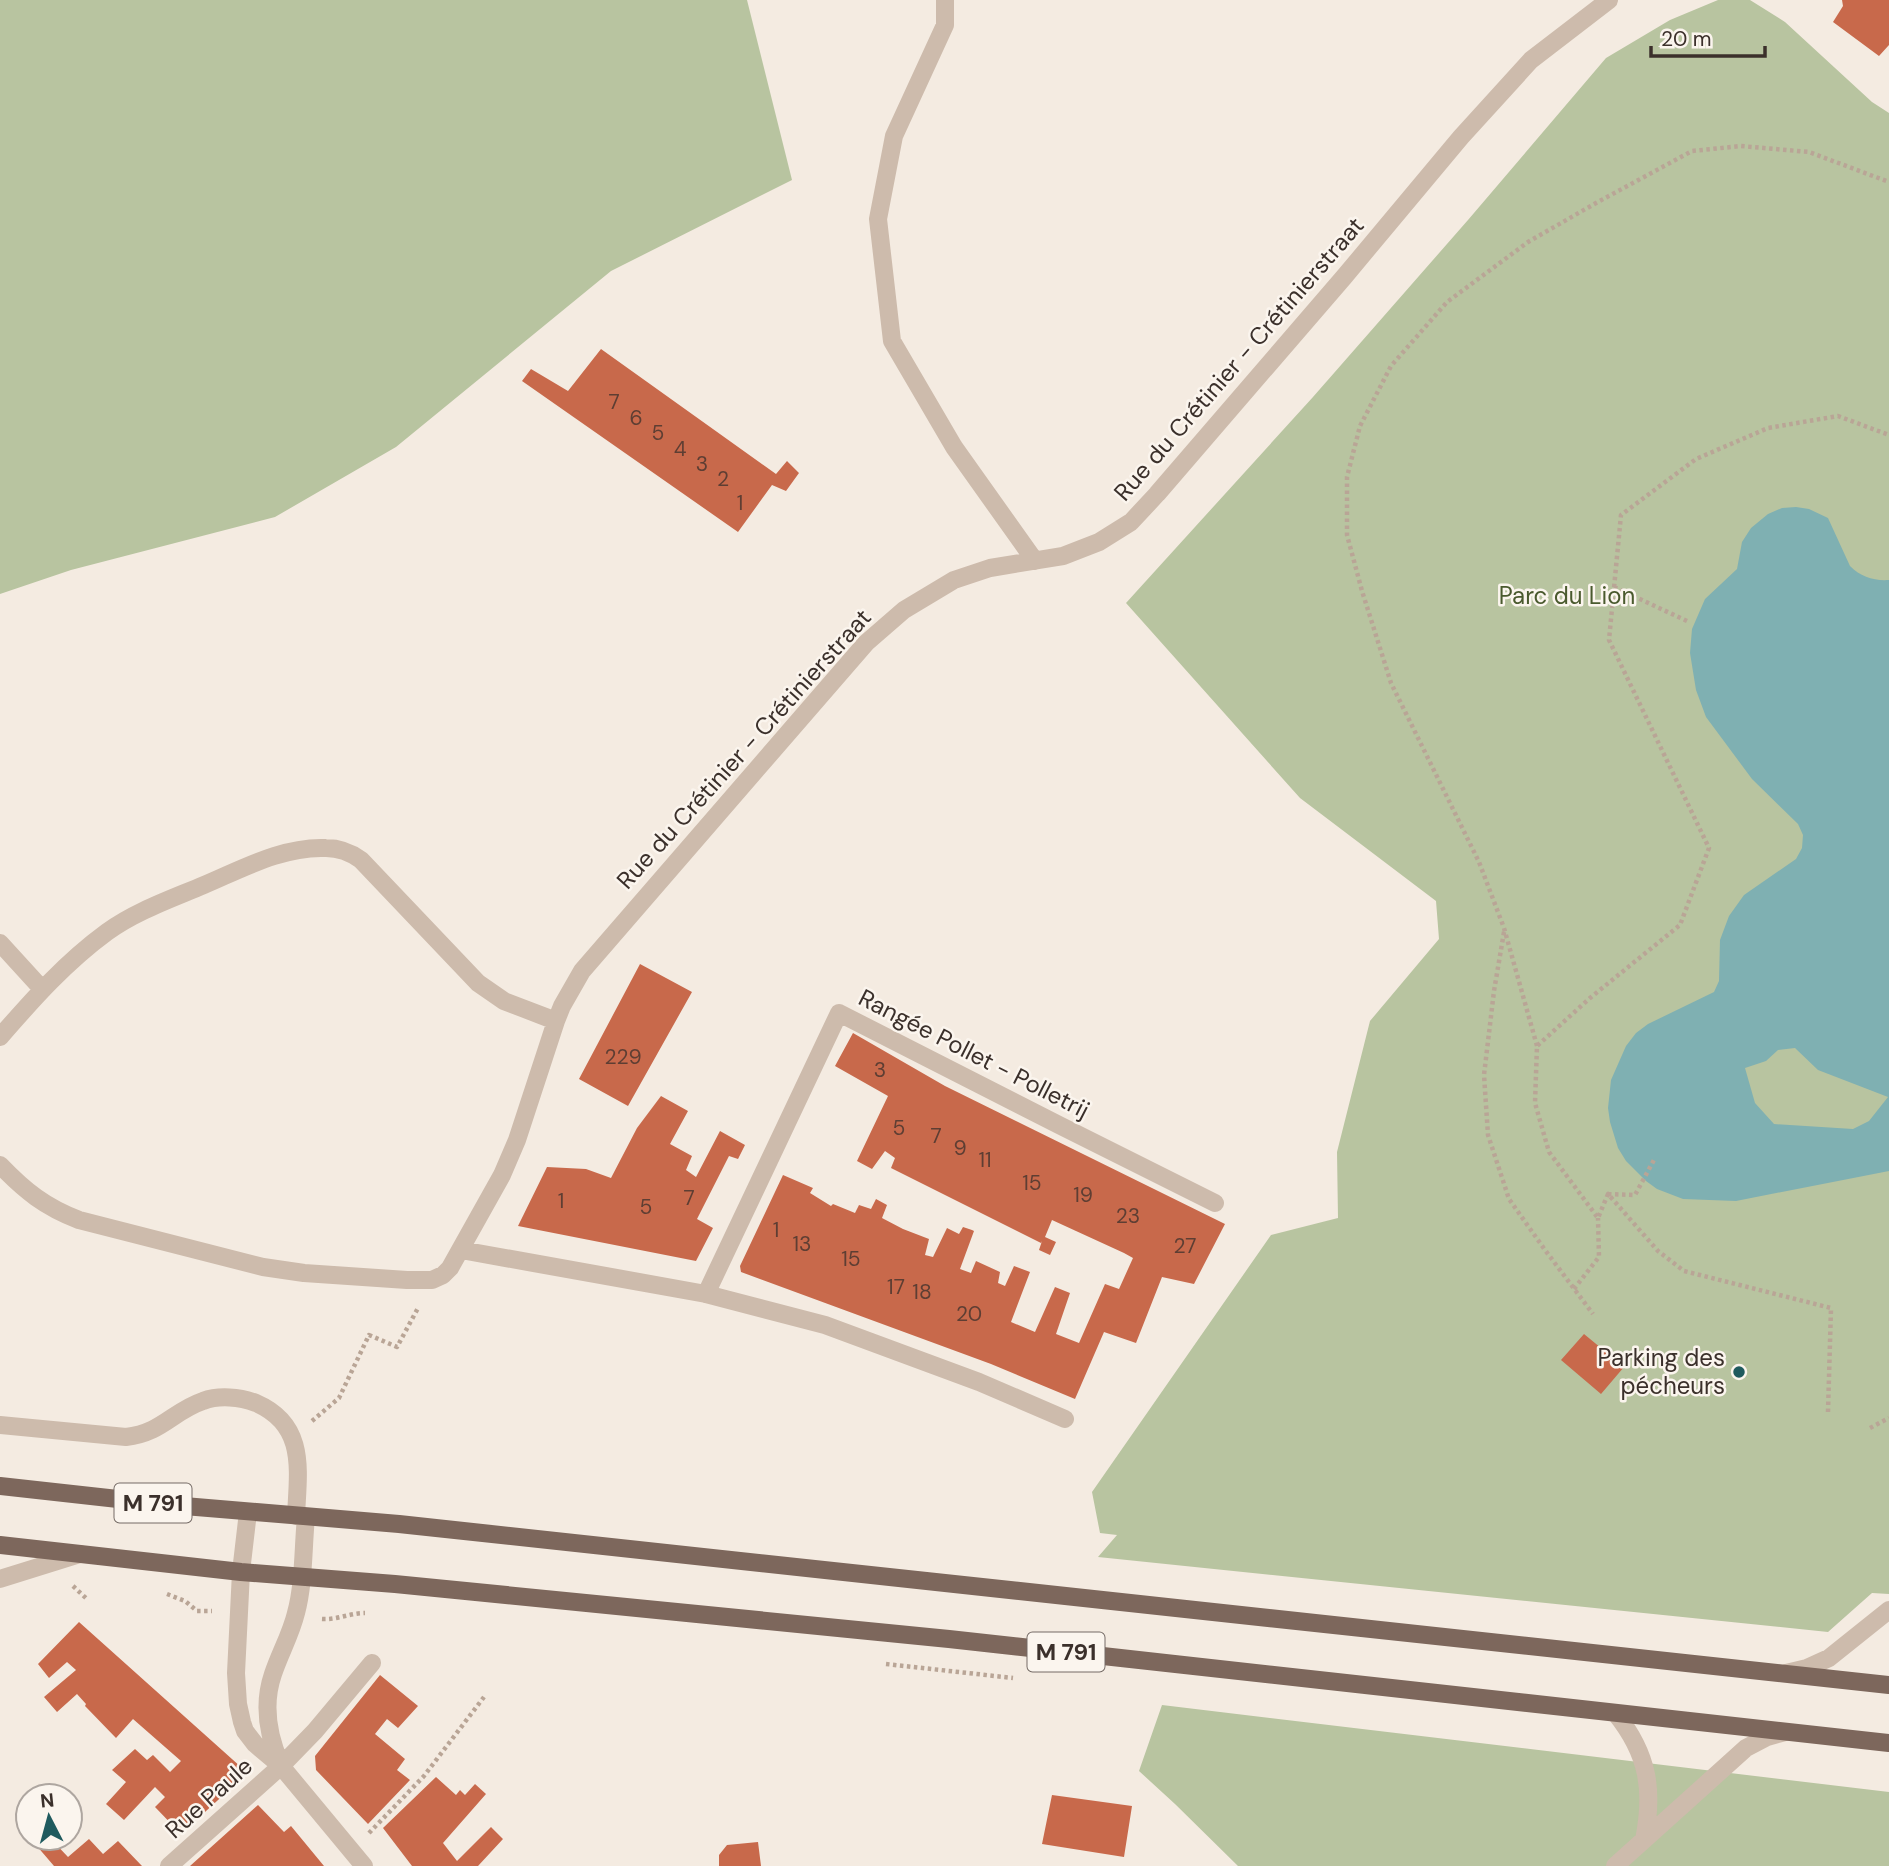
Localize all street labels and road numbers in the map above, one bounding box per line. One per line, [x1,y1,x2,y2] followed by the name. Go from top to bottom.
[1107,210,1370,507] street label: Rue du Crétinier - Crétinierstraat
[610,602,878,895] street label: Rue du Crétinier - Crétinierstraat
[854,982,1095,1125] street label: Rangée Pollet - Polletrij
[114,1484,192,1522] road number: M 791
[1028,1632,1104,1672] road number: M 791
[158,1750,259,1845] street label: Rue Paule

